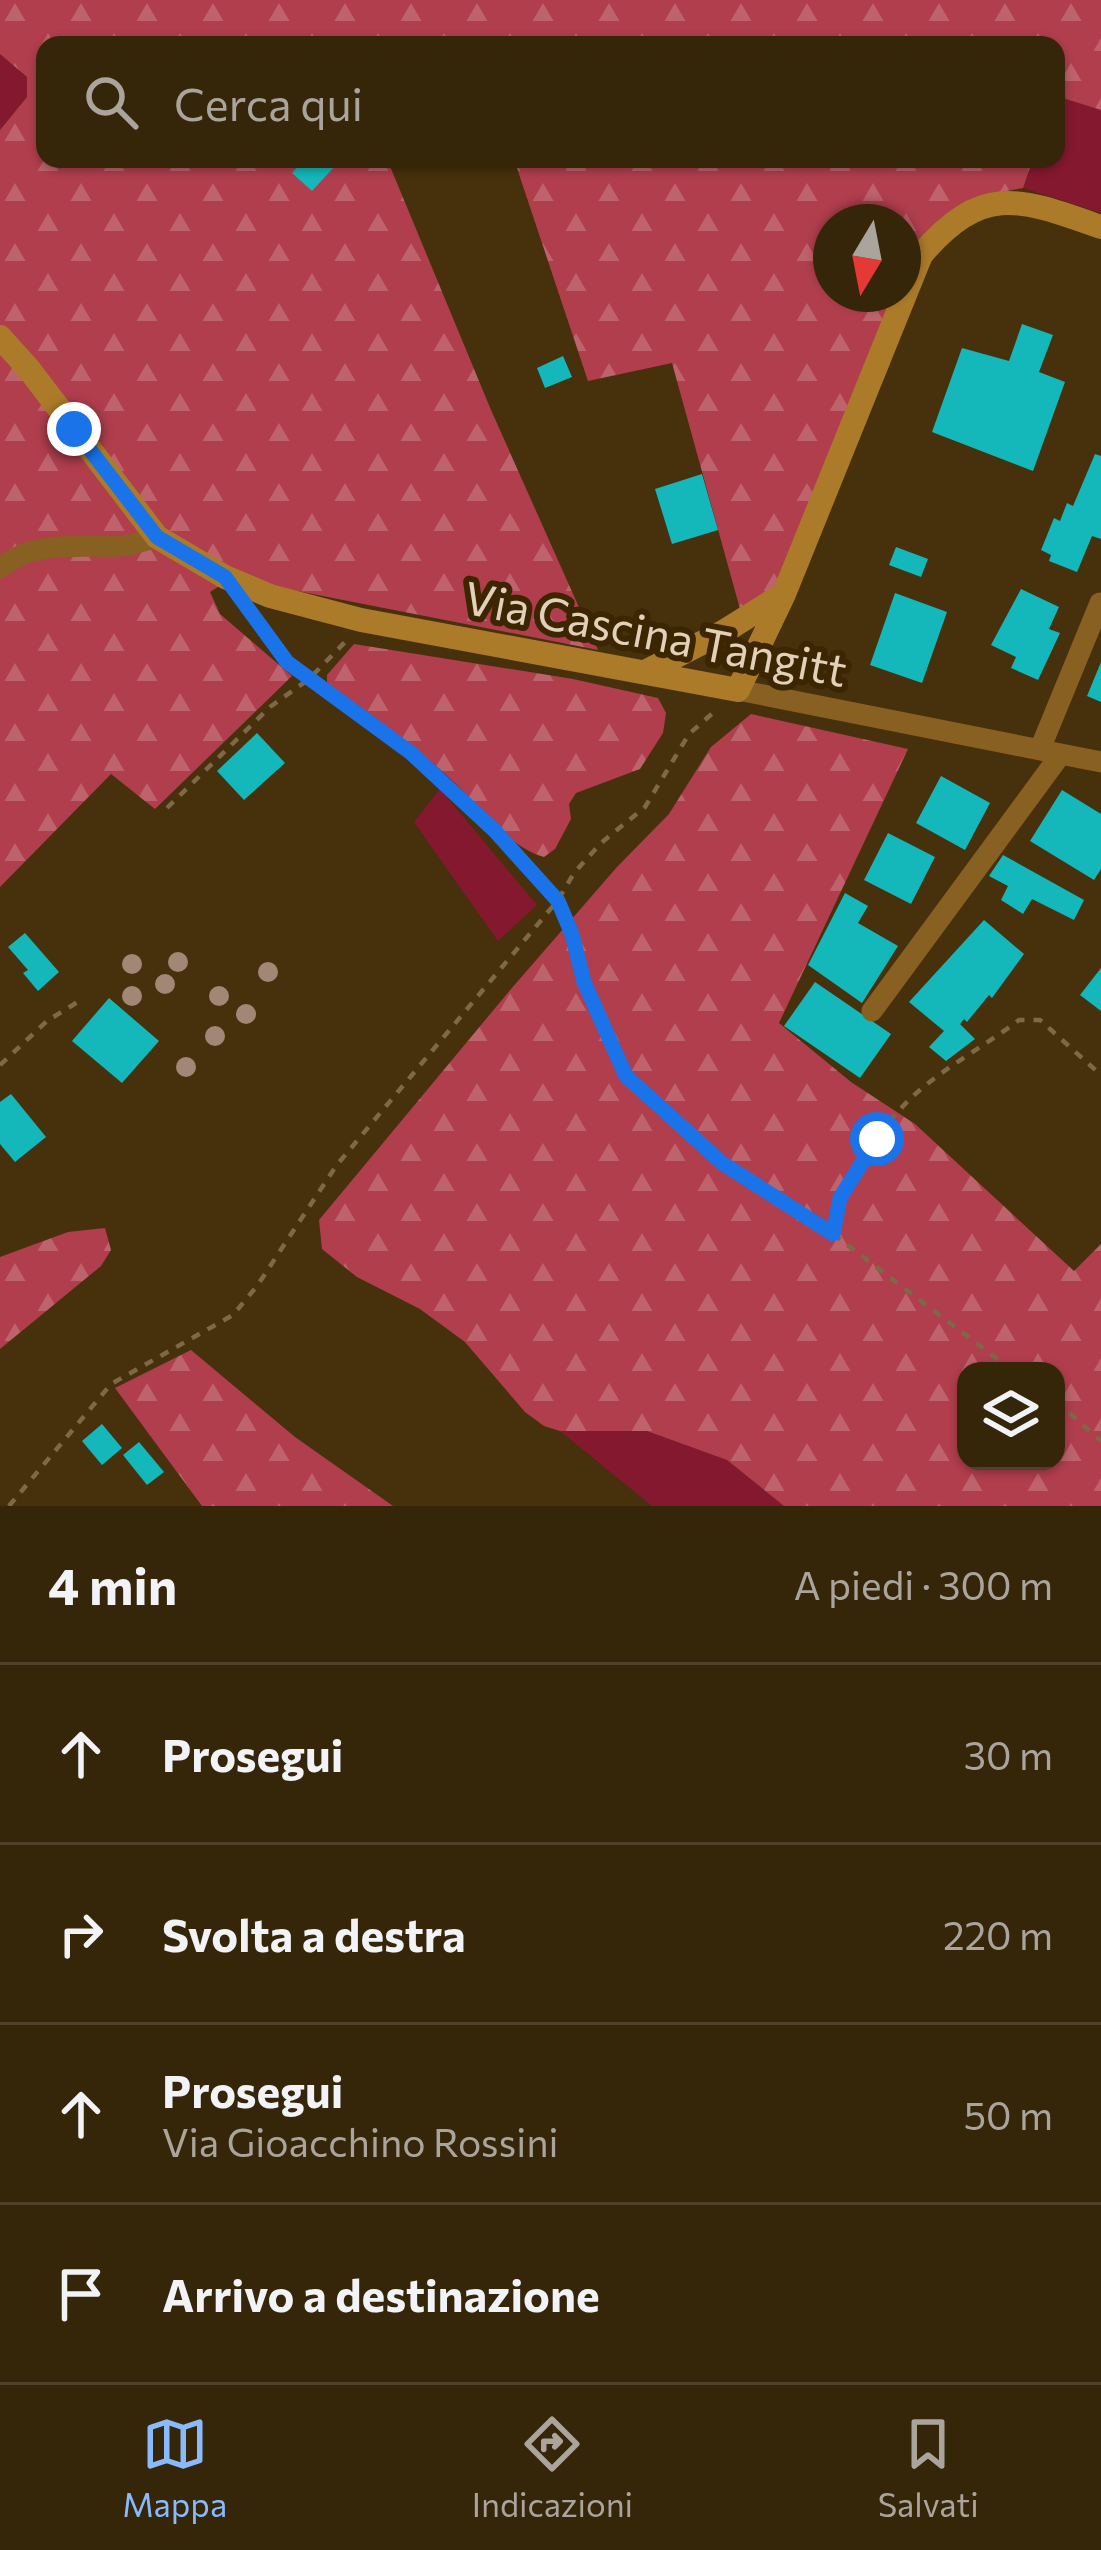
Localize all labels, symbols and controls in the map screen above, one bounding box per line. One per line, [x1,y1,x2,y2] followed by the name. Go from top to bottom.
[36,36,1065,168] search box
[78,69,144,135] icon: search
[174,75,363,130] text: Cerca qui
[813,204,921,312] north arrow
[47,402,101,456] route end
[460,568,852,696] street label: Via Cascina Tangitt
[850,1112,904,1166] route start
[957,1362,1065,1470] map controls
[957,1362,1065,1470] button: layers
[48,1553,177,1616] text: 4 min
[794,1560,1053,1608] text: A piedi · 300 m
[48,1721,114,1787] icon: ahead
[162,1726,343,1781] text: Prosegui
[964,1730,1053,1778] text: 30 m
[48,1901,114,1967] icon: right
[162,1906,466,1961] text: Svolta a destra
[943,1910,1053,1958] text: 220 m
[162,2062,343,2117] text: Prosegui
[48,2081,114,2147] icon: ahead
[964,2090,1053,2138] text: 50 m
[162,2117,559,2165] text: Via Gioacchino Rossini
[48,2261,114,2327] icon: arrive
[162,2266,600,2321] text: Arrivo a destinazione
[122,2411,227,2524] tab: Mappa
[472,2411,633,2524] tab: Indicazioni
[878,2411,979,2524] tab: Salvati

